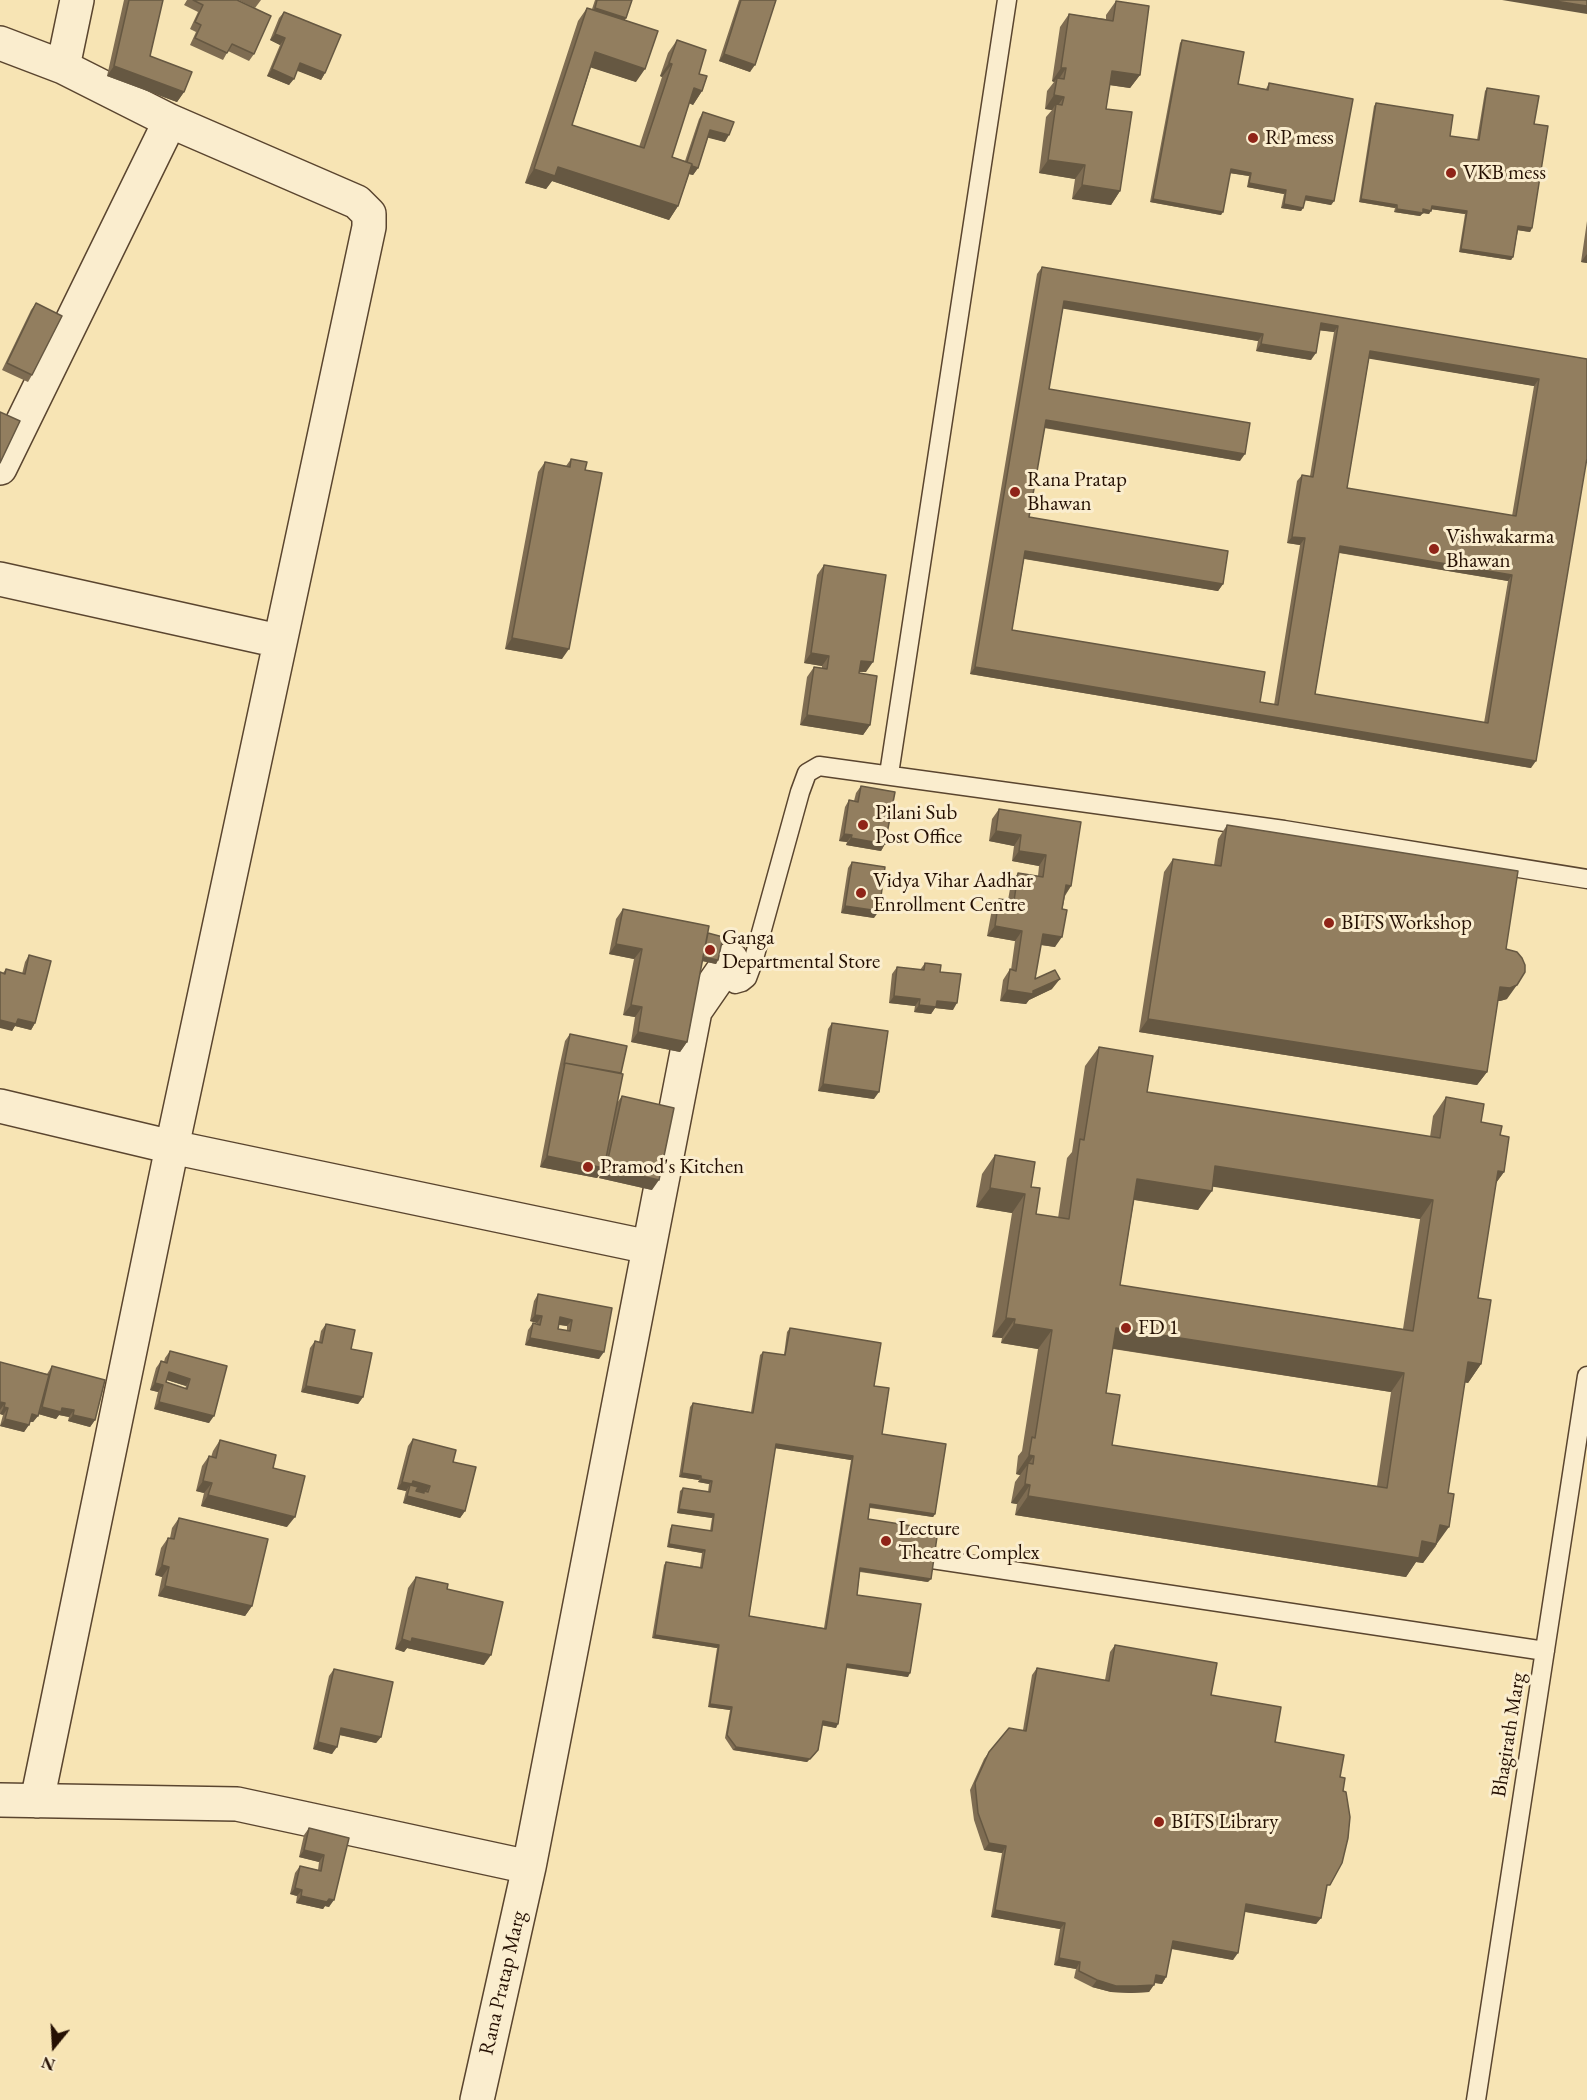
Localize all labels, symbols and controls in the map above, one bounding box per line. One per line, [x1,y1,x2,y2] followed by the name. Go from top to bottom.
[1265,125,1334,151] place label: RP mess
[1246,131,1260,145] marker: RP mess
[1463,160,1546,186] place label: VKB mess
[1444,166,1458,180] marker: VKB mess
[1027,467,1127,517] place label: Rana Pratap Bhawan
[1008,485,1022,499] marker: Rana Pratap Bhawan
[1446,524,1554,574] place label: Vishwakarma Bhawan
[1427,542,1441,556] marker: Vishwakarma Bhawan
[875,800,962,850] place label: Pilani Sub Post Office
[856,818,870,832] marker: Pilani Sub Post Office
[873,868,1033,918] place label: Vidya Vihar Aadhar Enrollment Centre
[854,886,868,900] marker: Vidya Vihar Aadhar Enrollment Centre
[1341,910,1472,936] place label: BITS Workshop
[1322,916,1336,930] marker: BITS Workshop
[722,925,880,975] place label: Ganga Departmental Store
[703,943,717,957] marker: Ganga Departmental Store
[600,1154,744,1180] place label: Pramod's Kitchen
[581,1160,595,1174] marker: Pramod's Kitchen
[1138,1315,1179,1341] place label: FD 1
[1119,1321,1133,1335] marker: FD 1
[898,1516,1040,1566] place label: Lecture Theatre Complex
[879,1534,893,1548] marker: Lecture Theatre Complex
[1487,1671,1531,1799] street label: Bhagirath Marg
[1171,1809,1278,1835] place label: BITS Library
[1152,1815,1166,1829] marker: BITS Library
[474,1908,532,2058] street label: Rana Pratap Marg
[24,2016,84,2076] north arrow
[39,2052,58,2076] text: N

